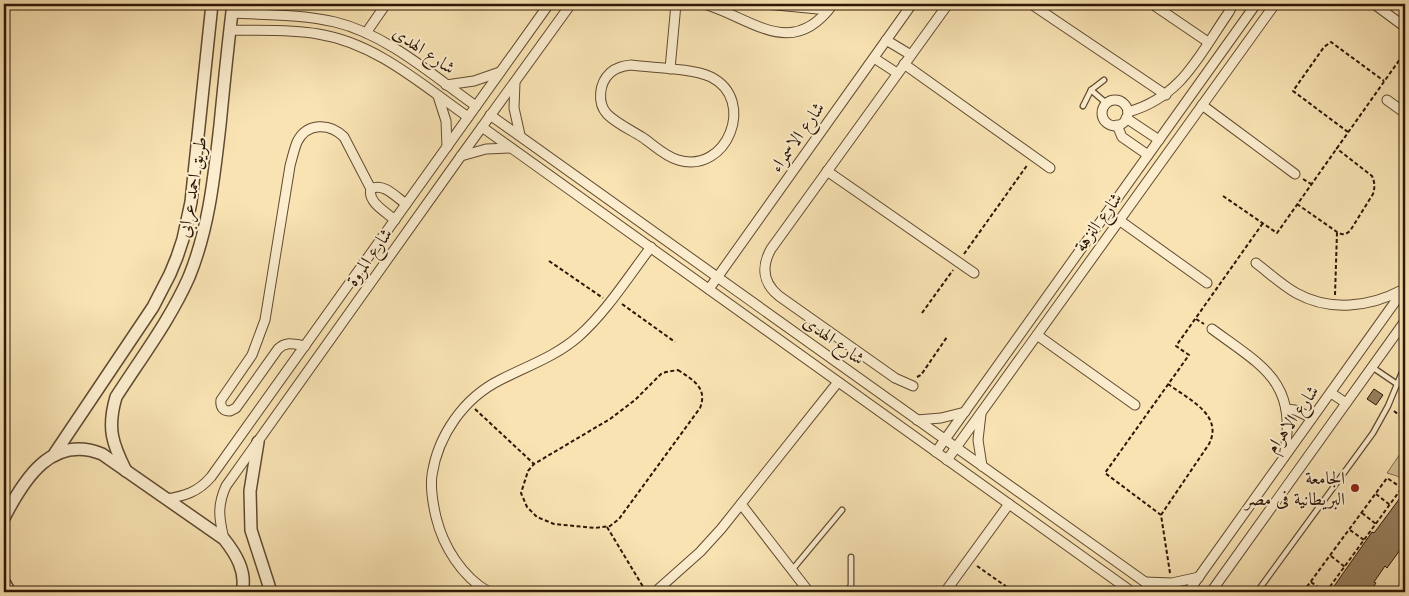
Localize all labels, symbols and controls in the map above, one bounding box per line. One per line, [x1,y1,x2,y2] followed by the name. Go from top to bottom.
[386,21,459,82] street label: شارع الهدى
[765,98,833,179] street label: شارع الاسمراء
[172,135,214,240] street label: طريق احمد عرابى
[1069,188,1130,258] street label: شارع النزهة
[341,224,400,293] street label: شارع المروة
[797,310,869,373] street label: شارع الهدى
[1261,381,1327,460] street label: شارع الاهرام
[1243,467,1345,511] place label: الجامعة البريطانية فى مصر
[1349,482,1361,494] marker: الجامعة البريطانية فى مصر

